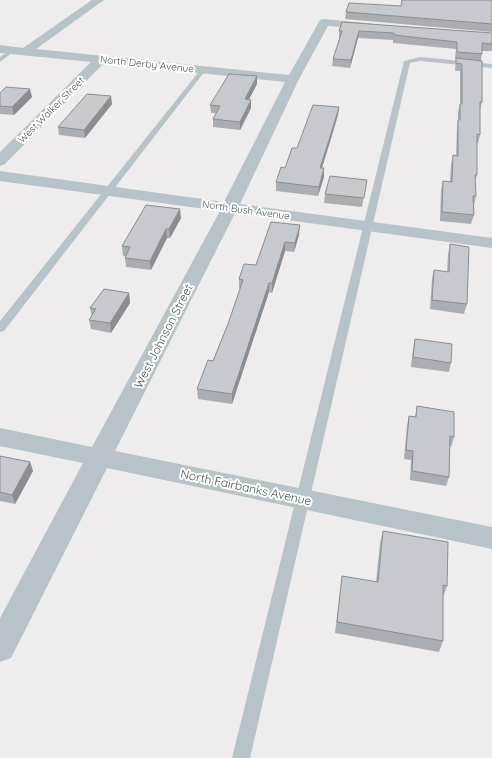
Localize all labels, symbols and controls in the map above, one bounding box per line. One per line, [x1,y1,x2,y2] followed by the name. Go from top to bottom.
[99,53,195,75] street label: North Derby Avenue
[15,74,87,146] street label: West Walker Street
[201,197,291,223] street label: North Bush Avenue
[130,281,196,391] street label: West Johnson Street
[179,466,313,508] street label: North Fairbanks Avenue

